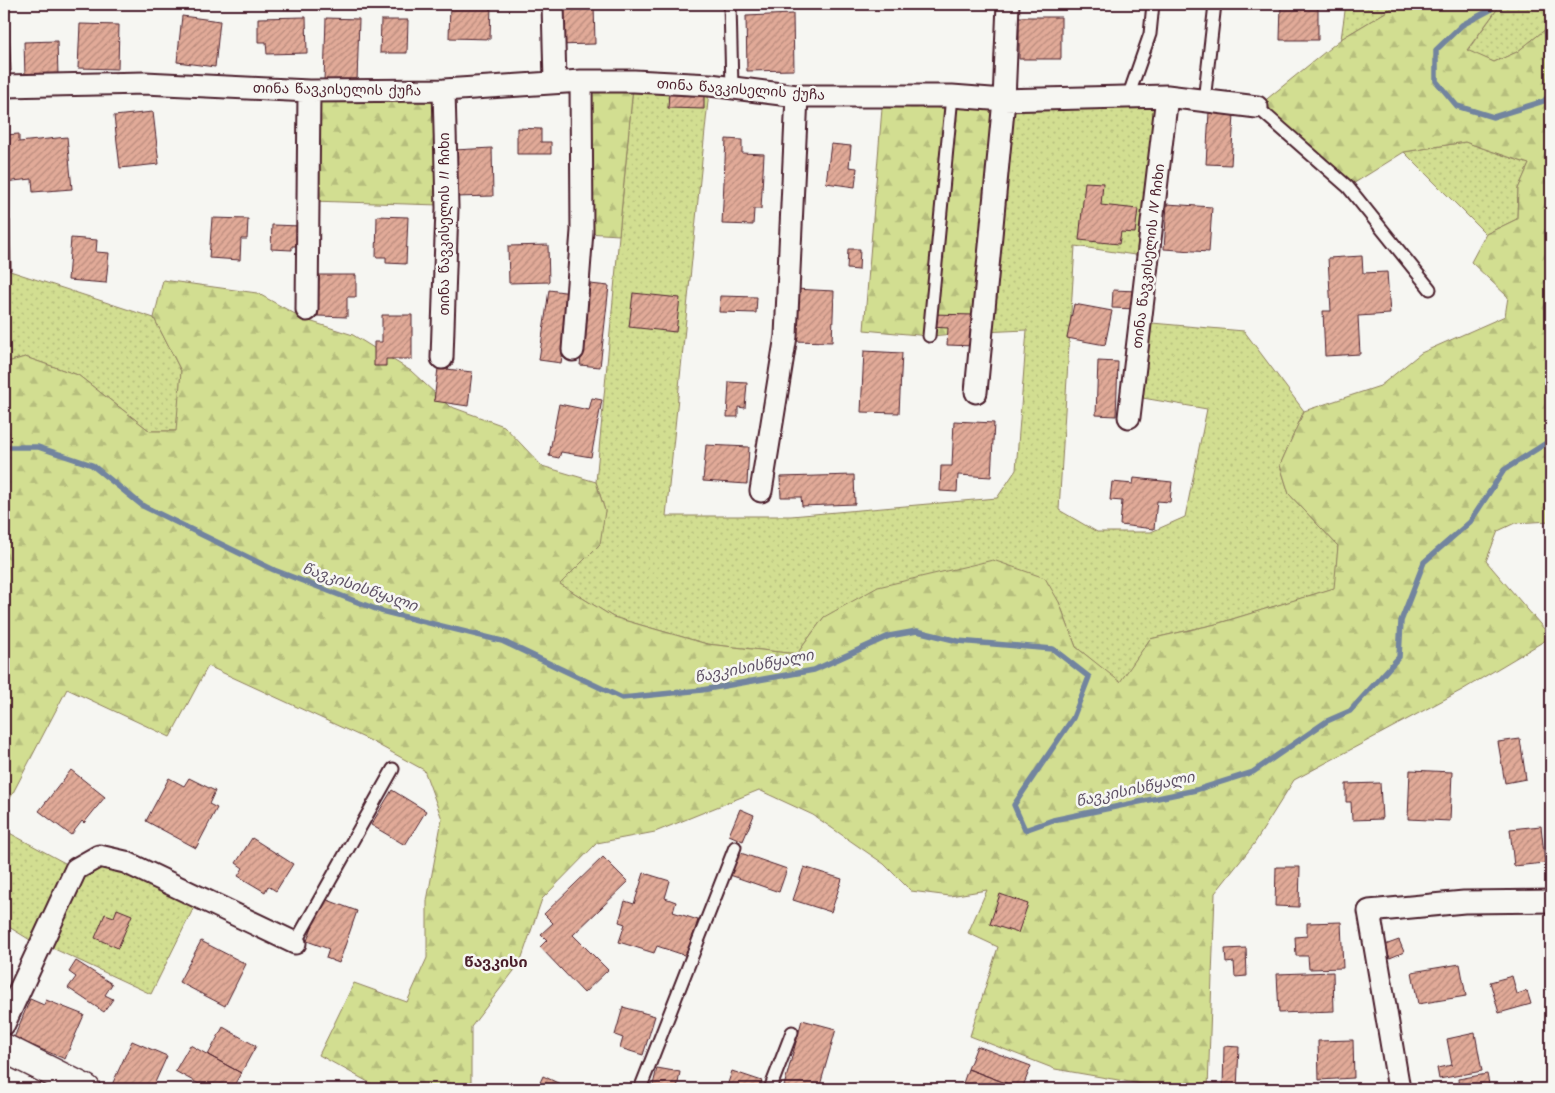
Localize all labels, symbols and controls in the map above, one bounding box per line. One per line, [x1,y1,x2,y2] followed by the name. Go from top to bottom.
[656,73,826,107] street label: თინა წავკისელის ქუჩა
[252,78,421,102] street label: თინა წავკისელის ქუჩა
[434,132,456,316] street label: თინა წავკისელის II ჩიხი
[1127,162,1171,350] street label: თინა წავკისელის IV ჩიხი
[299,557,422,619] water label: წავკისისწყალი
[693,643,817,690] water label: წავკისისწყალი
[1074,765,1198,814] water label: წავკისისწყალი
[464,951,528,975] district label: წავკისი

